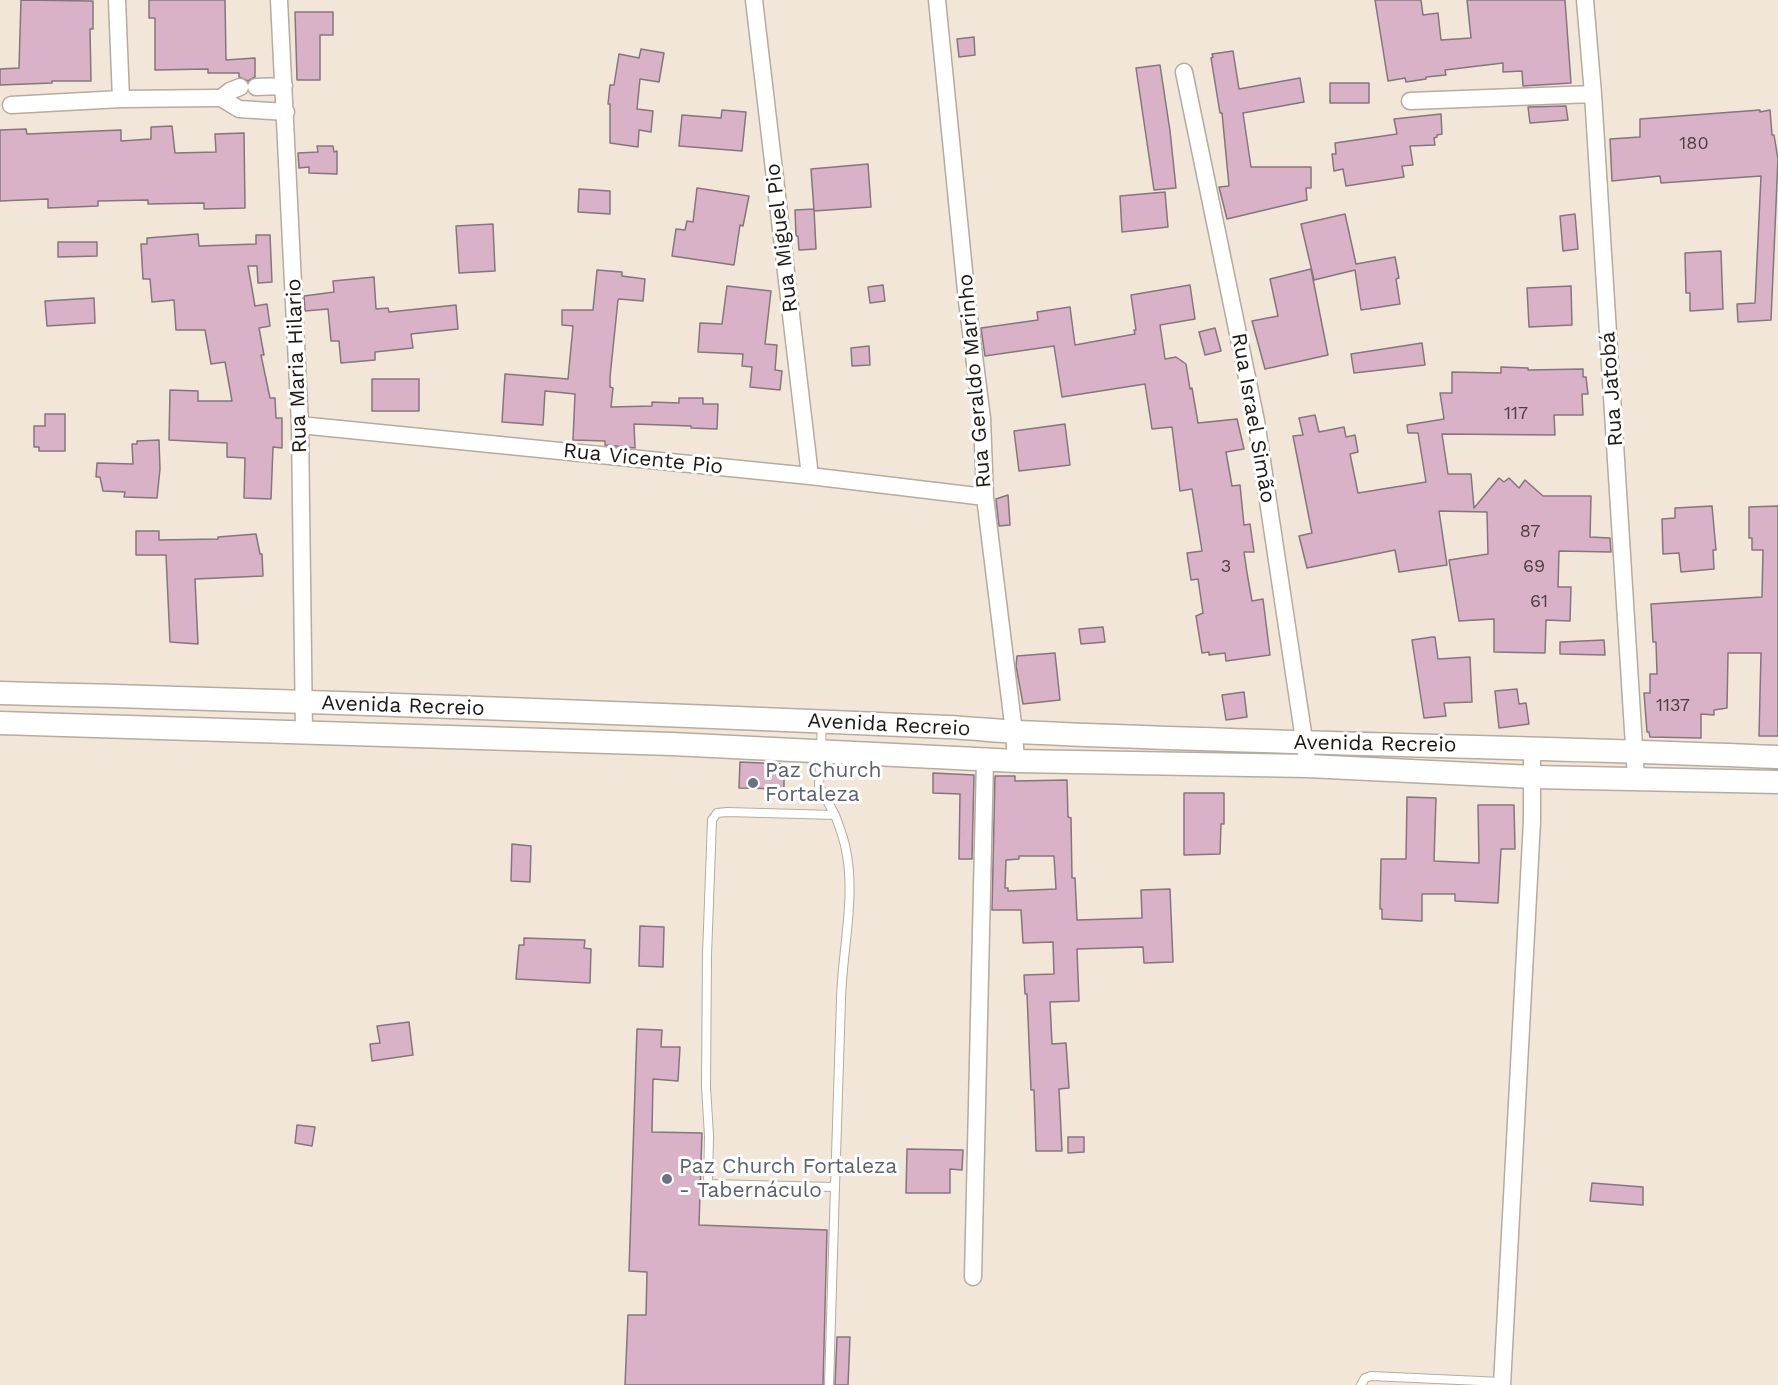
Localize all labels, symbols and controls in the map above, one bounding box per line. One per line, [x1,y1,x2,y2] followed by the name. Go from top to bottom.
[1679,133,1709,155] house number: 180
[760,162,804,314] street label: Rua Miguel Pio
[953,273,997,489] street label: Rua Geraldo Marinho
[281,278,313,454] street label: Rua Maria Hilario
[1226,331,1280,505] street label: Rua Israel Simão
[1595,331,1629,447] street label: Rua Jatobá
[1504,403,1528,425] house number: 117
[562,438,724,480] street label: Rua Vicente Pio
[1520,521,1540,543] house number: 87
[1221,556,1231,578] house number: 3
[1523,556,1545,578] house number: 69
[1530,591,1548,613] house number: 61
[321,691,485,721] street label: Avenida Recreio
[1656,695,1690,717] house number: 1137
[807,708,971,742] street label: Avenida Recreio
[1293,730,1457,758] street label: Avenida Recreio
[765,758,881,808] place label: Paz Church Fortaleza
[746,776,760,790] marker: Paz Church Fortaleza
[679,1154,897,1204] place label: Paz Church Fortaleza - Tabernáculo
[660,1172,674,1186] marker: Paz Church Fortaleza - Tabernáculo

